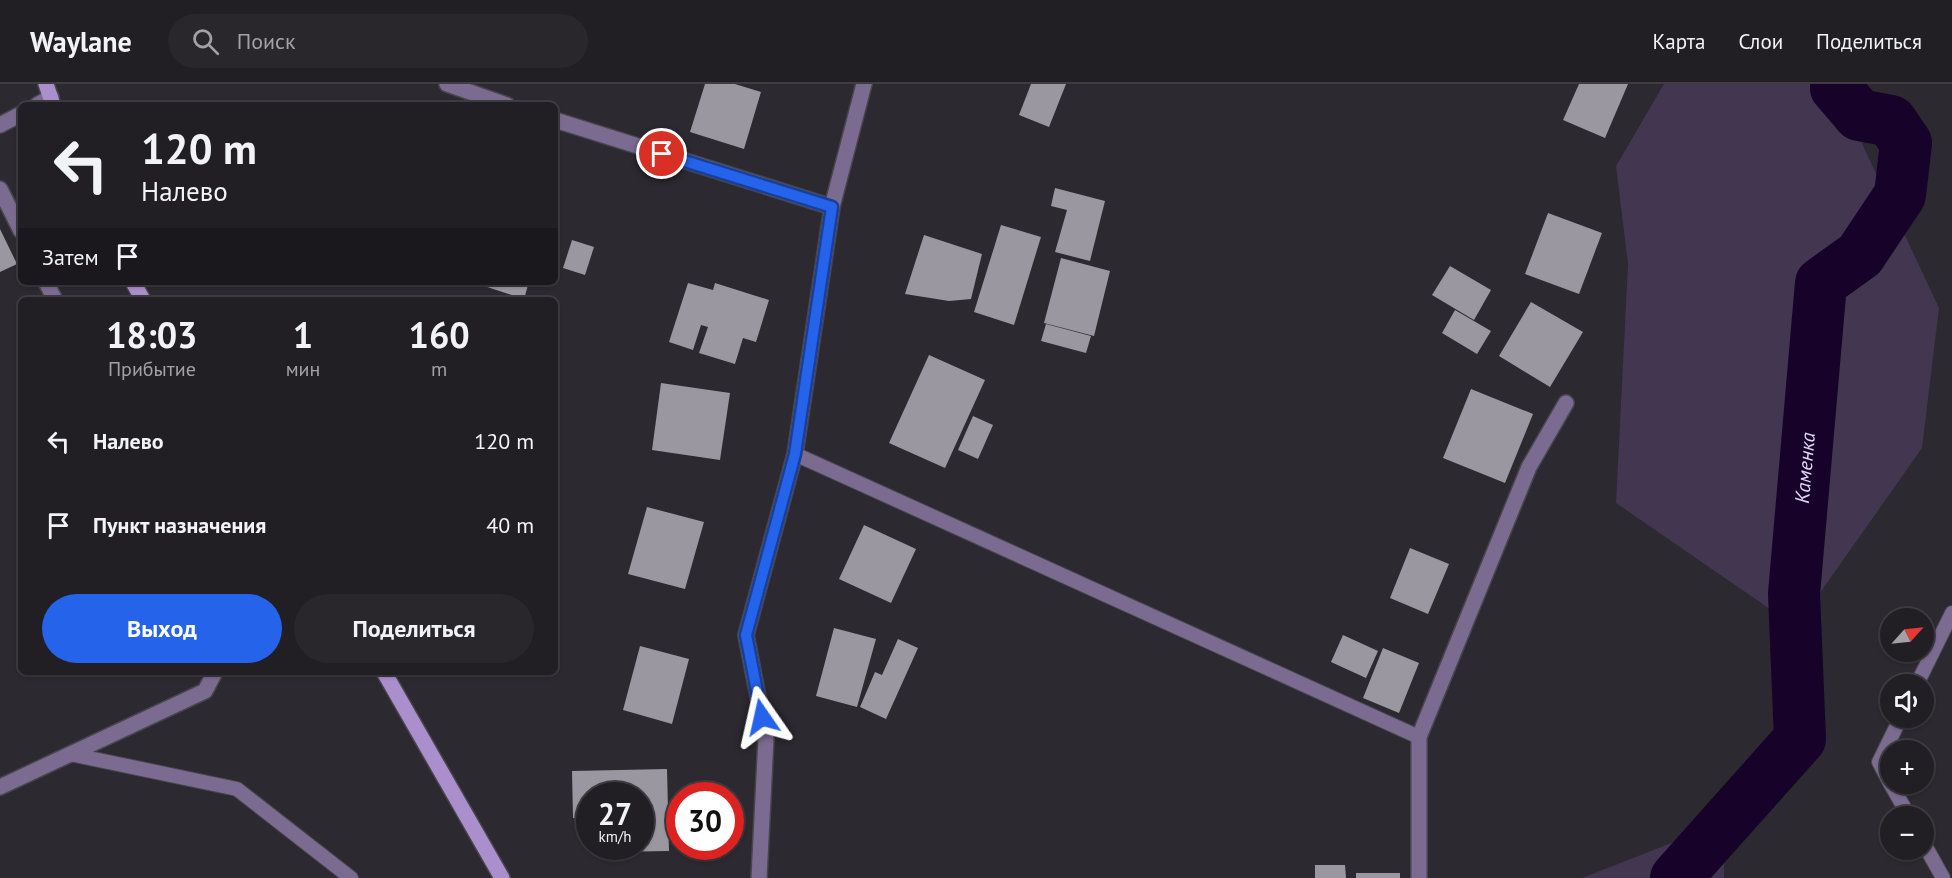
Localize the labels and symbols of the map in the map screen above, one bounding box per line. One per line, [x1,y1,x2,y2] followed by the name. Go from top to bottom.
[636,128,687,179] pin
[1789,431,1821,505] water label: Каменка
[1880,608,1934,662] north arrow
[730,685,794,749] position arrow
[666,782,744,860] speed limit sign: 30

